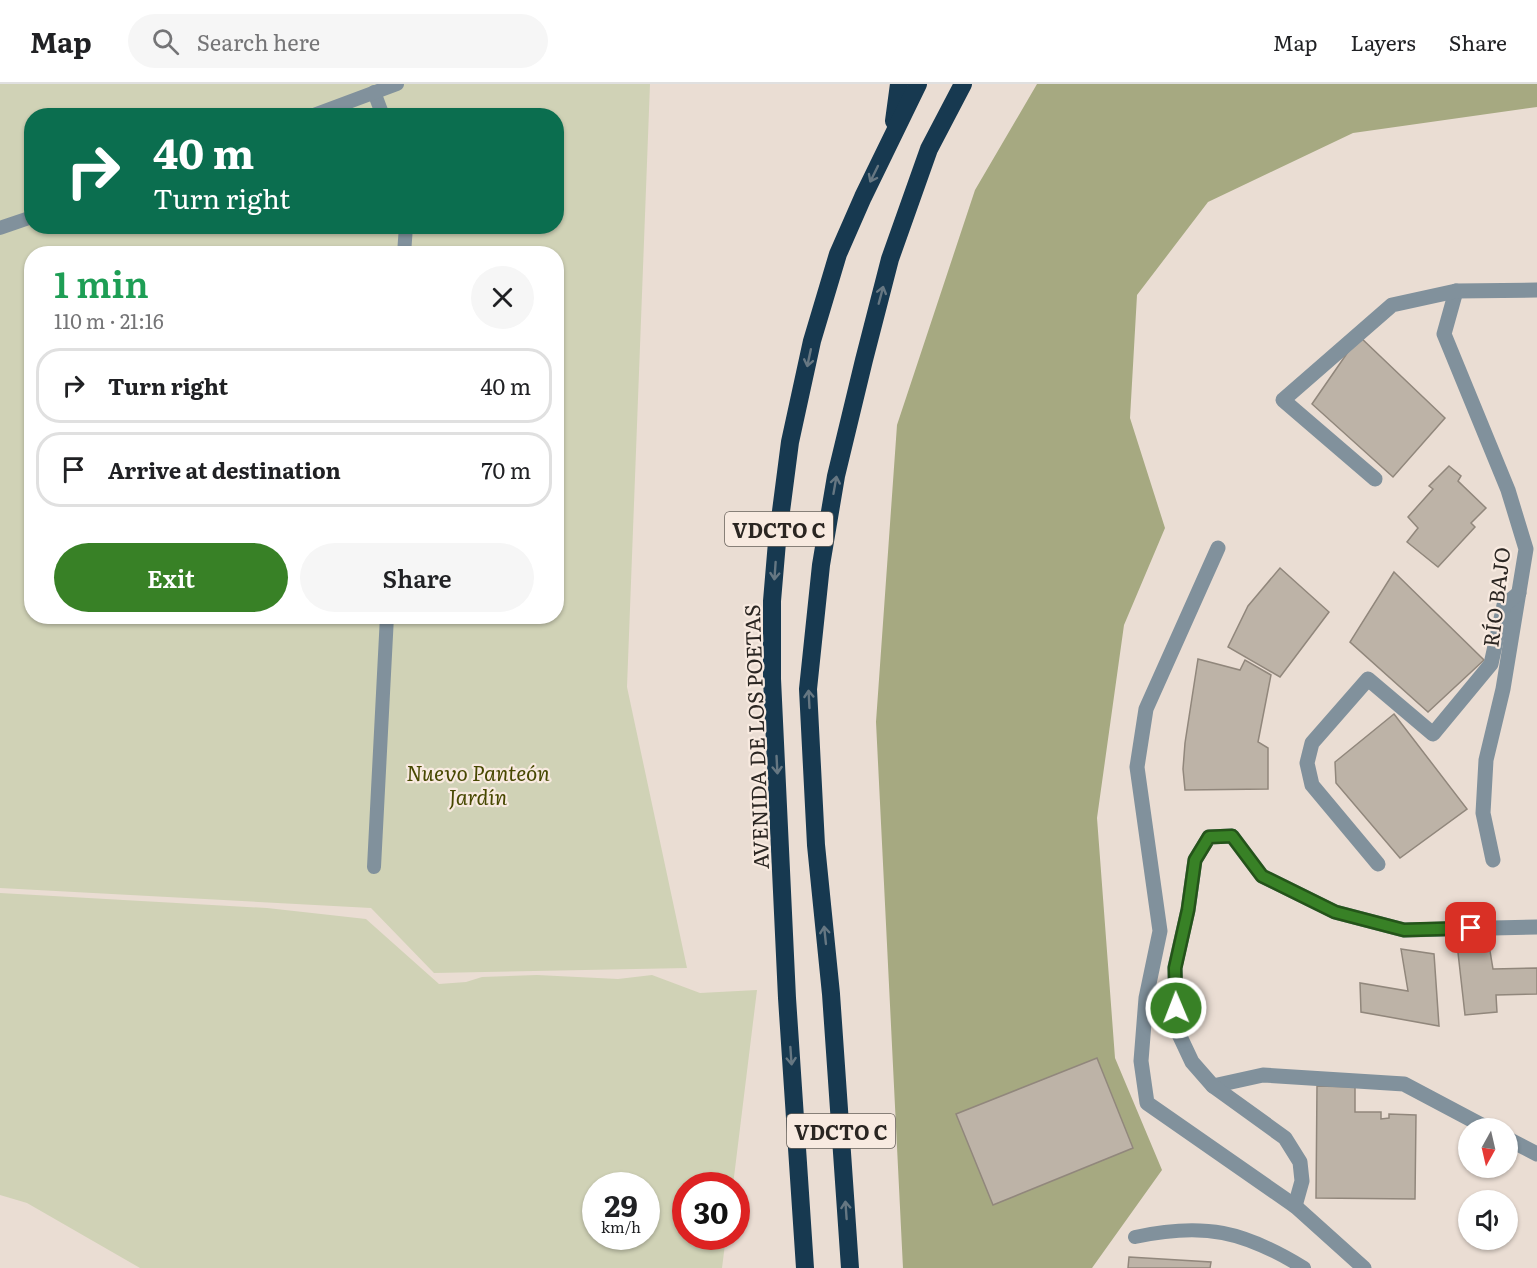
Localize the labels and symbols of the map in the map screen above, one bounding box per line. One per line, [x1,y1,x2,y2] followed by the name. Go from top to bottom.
[867,165,879,183] one-way arrow
[875,286,887,305] one-way arrow
[802,348,814,367] one-way arrow
[829,476,840,495] one-way arrow
[725,512,833,546] road number: VDCTO C
[1473,545,1517,649] street label: RÍO BAJO
[769,560,780,580] one-way arrow
[735,604,775,870] street label: AVENIDA DE LOS POETAS
[803,690,814,710] one-way arrow
[771,755,782,775] one-way arrow
[406,756,550,811] park label: Nuevo Panteón Jardín
[1445,902,1496,953] pin
[819,926,830,946] one-way arrow
[1144,976,1208,1040] position arrow
[786,1046,797,1066] one-way arrow
[787,1114,895,1148] road number: VDCTO C
[1458,1118,1518,1178] north arrow
[672,1172,750,1250] speed limit sign: 30
[840,1200,851,1220] one-way arrow

